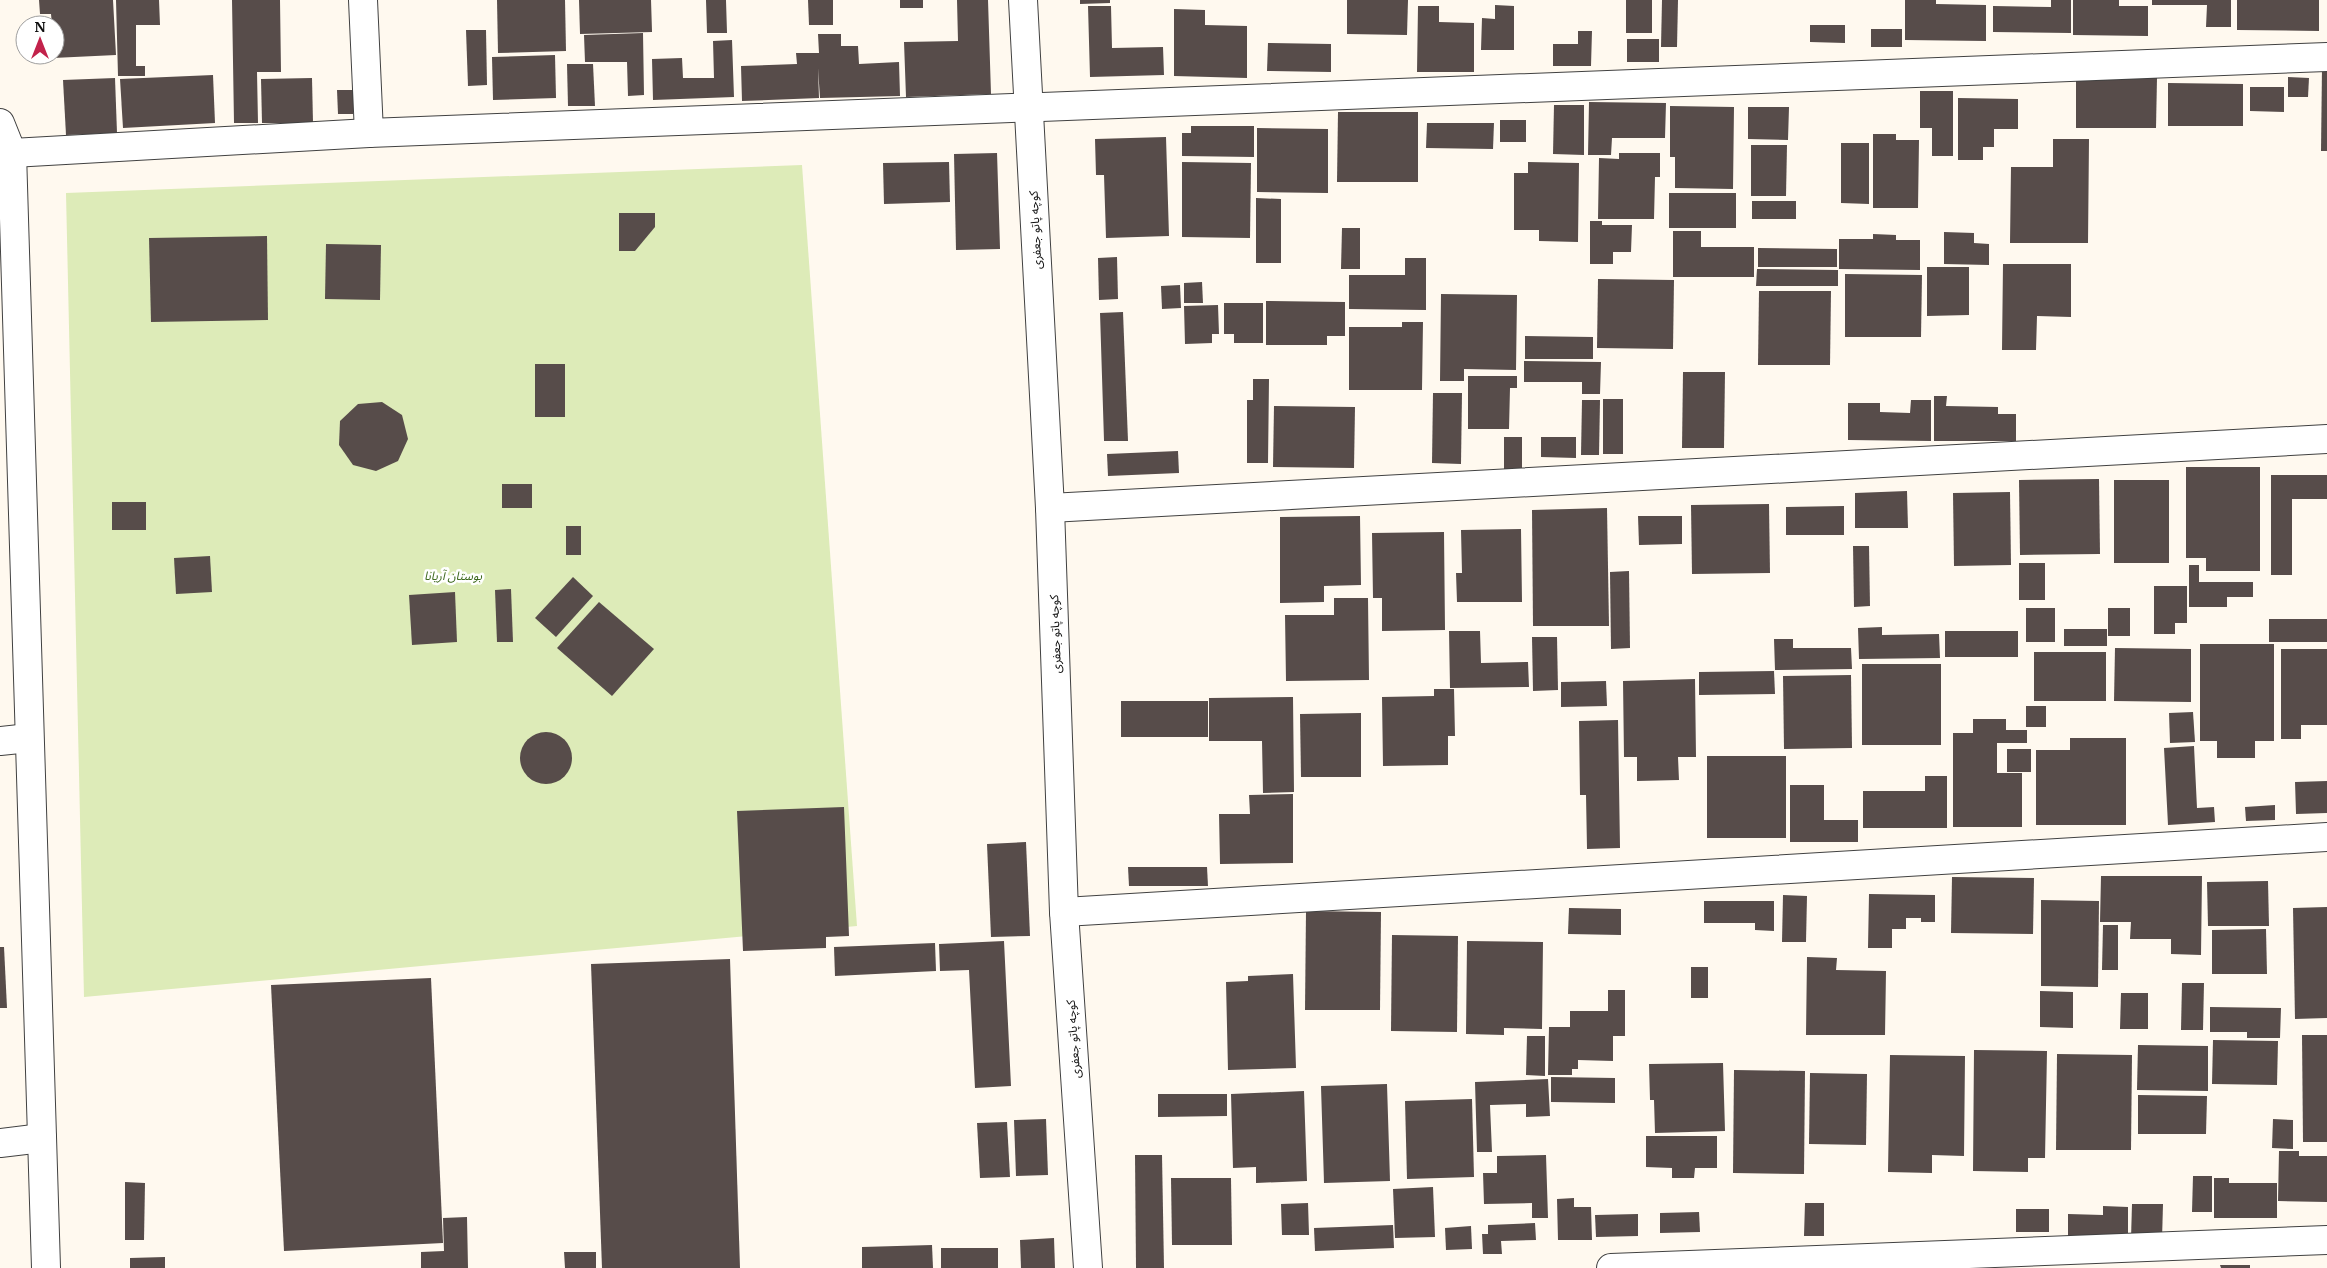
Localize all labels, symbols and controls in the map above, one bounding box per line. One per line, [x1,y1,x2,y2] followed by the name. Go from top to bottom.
[15,15,65,65] north arrow
[34,18,46,36] text: N
[1025,189,1046,270] street label: کوچه پاتو جعفری
[424,568,483,583] park label: بوستان آریانا
[1046,593,1065,674] street label: کوچه پاتو جعفری
[1063,998,1084,1079] street label: کوچه پاتو جعفری

